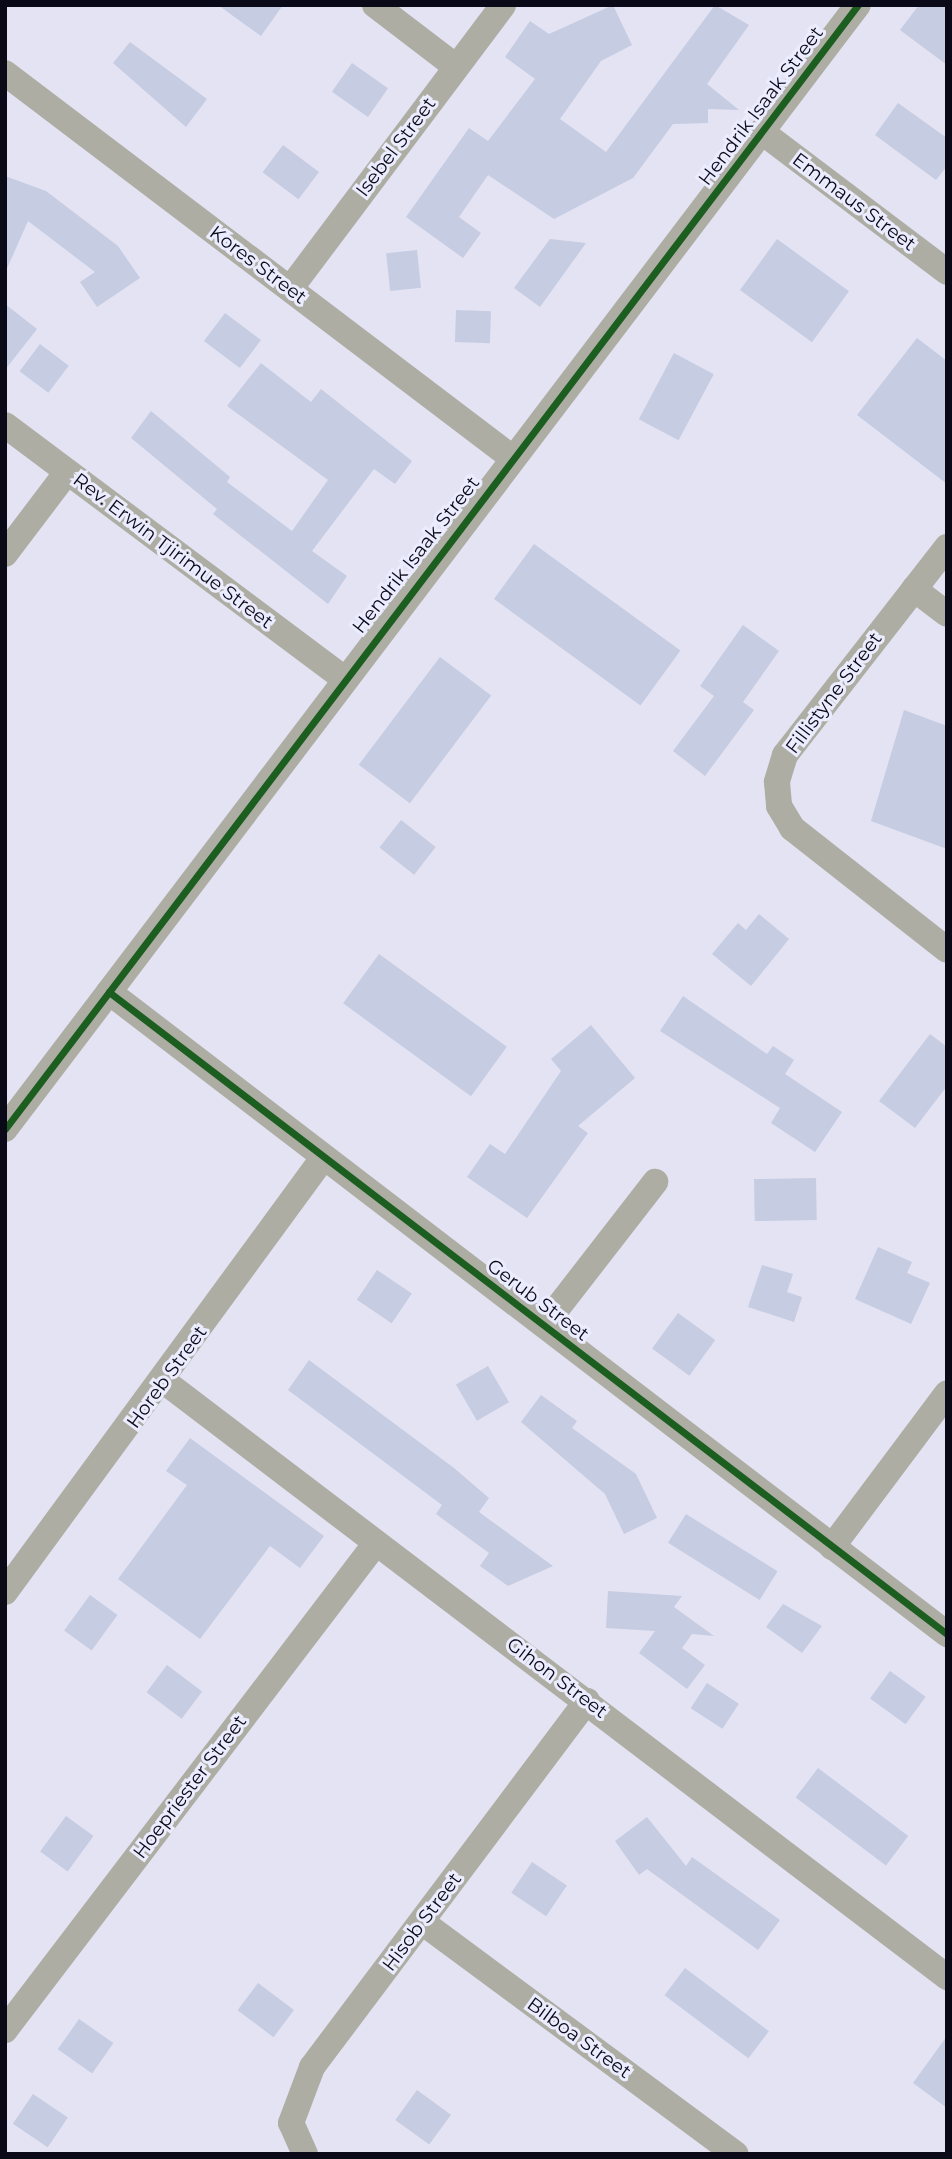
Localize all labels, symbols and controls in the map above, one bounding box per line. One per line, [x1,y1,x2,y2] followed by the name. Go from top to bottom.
[694,22,828,190] street label: Hendrik Isaak Street
[351,93,441,201] street label: Isebel Street
[788,148,920,256] street label: Emmaus Street
[205,221,311,309] street label: Kores Street
[69,468,277,634] street label: Rev. Erwin Tjirimue Street
[348,472,484,638] street label: Hendrik Isaak Street
[781,628,887,758] street label: Fillistyne Street
[482,1254,594,1346] street label: Gerub Street
[122,1321,212,1433] street label: Horeb Street
[502,1633,612,1723] street label: Gihon Street
[129,1711,251,1863] street label: Hoepriester Street
[378,1868,466,1976] street label: Hisob Street
[523,1993,635,2083] street label: Bilboa Street

